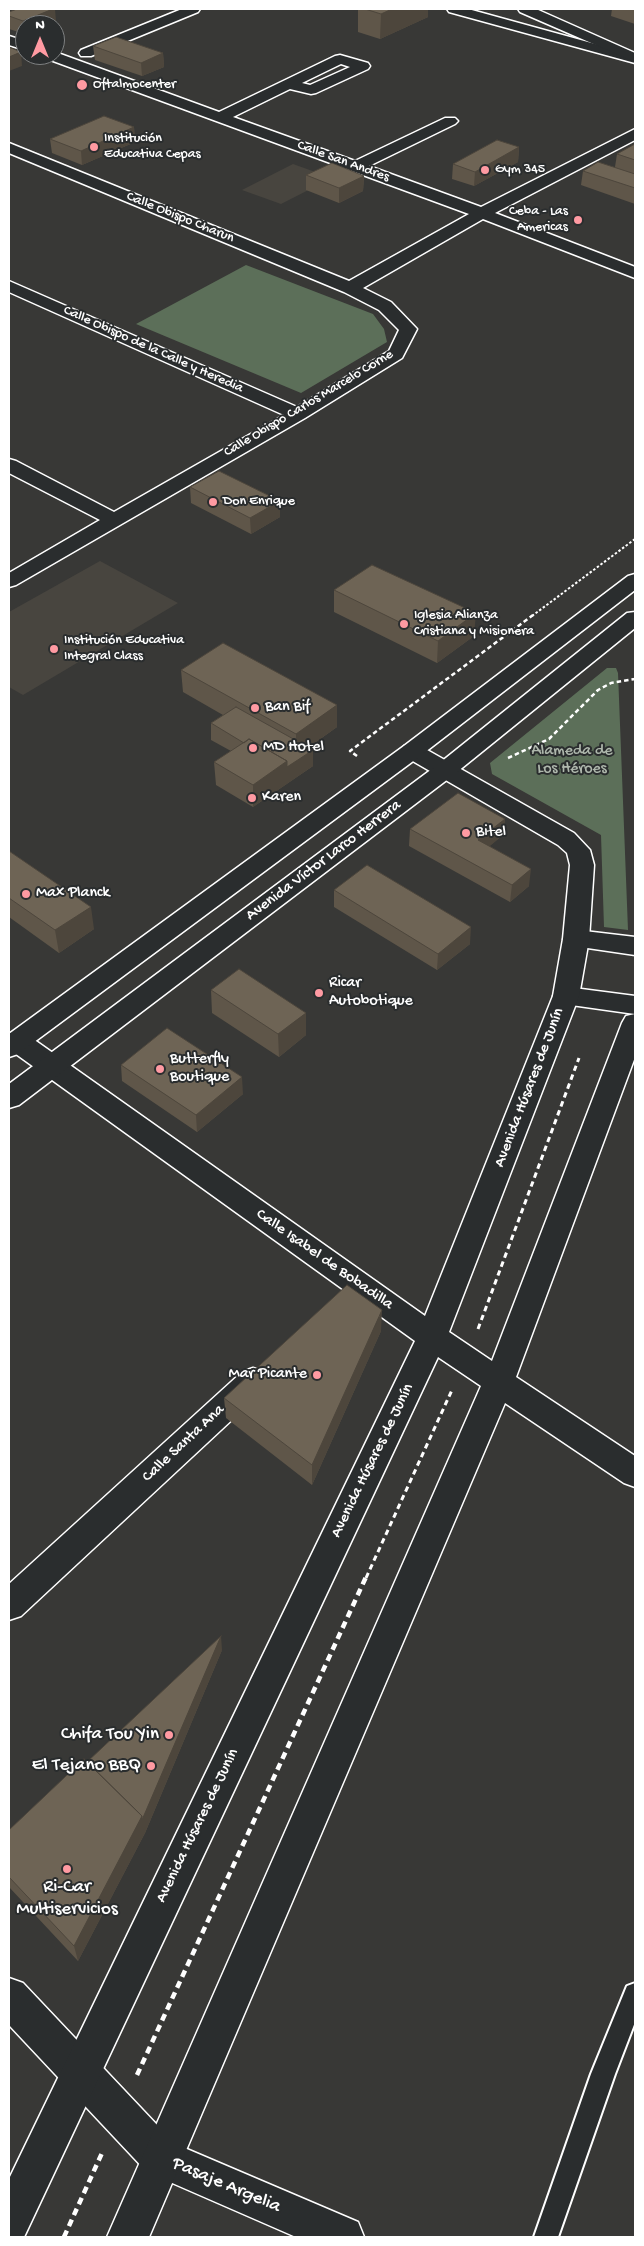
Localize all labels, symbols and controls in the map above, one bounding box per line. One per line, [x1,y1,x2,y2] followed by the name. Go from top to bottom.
[15,15,65,65] north arrow
[35,17,45,34] text: N
[93,77,176,93] place label: Oftalmocenter
[75,78,89,92] marker: Oftalmocenter
[104,131,201,164] place label: Institución Educativa Cepas
[295,138,391,186] street label: Calle San Andres
[88,141,100,153] marker: Institución Educativa Cepas
[495,162,545,178] place label: Gym 345
[479,164,491,176] marker: Gym 345
[124,189,236,247] street label: Calle Obispo Charun
[509,204,568,236] place label: Ceba - Las Americas
[572,214,584,226] marker: Ceba - Las Americas
[60,303,246,397] street label: Calle Obispo de la Calle y Heredia
[221,347,397,461] street label: Calle Obispo Carlos Marcelo Corne
[223,494,295,510] place label: Don Enrique
[207,496,219,508] marker: Don Enrique
[414,608,534,640] place label: Iglesia Alianza Cristiana y Misionera
[398,618,410,630] marker: Iglesia Alianza Cristiana y Misionera
[64,633,184,666] place label: Institución Educativa Integral Class
[48,643,60,655] marker: Institución Educativa Integral Class
[265,698,310,718] place label: Ban Bif
[249,702,261,714] marker: Ban Bif
[263,738,324,758] place label: MD Hotel
[247,742,259,754] marker: MD Hotel
[531,742,613,780] park label: Alameda de Los Héroes
[262,788,301,808] place label: Karen
[246,792,258,804] marker: Karen
[243,796,405,926] street label: Avenida Víctor Larco Herrera
[476,823,506,843] place label: Bitel
[460,827,472,839] marker: Bitel
[36,884,110,904] place label: Max Planck
[20,888,32,900] marker: Max Planck
[329,974,413,1012] place label: Ricar Autobotique
[313,987,325,999] marker: Ricar Autobotique
[491,1006,569,1170] street label: Avenida Húsares de Junín
[170,1050,229,1088] place label: Butterfly Boutique
[154,1063,166,1075] marker: Butterfly Boutique
[252,1205,396,1315] street label: Calle Isabel de Bobadilla
[229,1365,307,1385] place label: Mar Picante
[311,1369,323,1381] marker: Mar Picante
[327,1381,419,1541] street label: Avenida Húsares de Junín
[139,1401,229,1487] street label: Calle Santa Ana
[61,1724,159,1746] place label: Chifa Tou Yin
[163,1729,175,1741] marker: Chifa Tou Yin
[152,1746,244,1906] street label: Avenida Húsares de Junín
[32,1755,141,1777] place label: El Tejano BBQ
[145,1760,157,1772] marker: El Tejano BBQ
[61,1863,73,1875] marker: Ri-Car Multiservicios
[16,1877,118,1921] place label: Ri-Car Multiservicios
[168,2153,284,2219] street label: Pasaje Argelia

